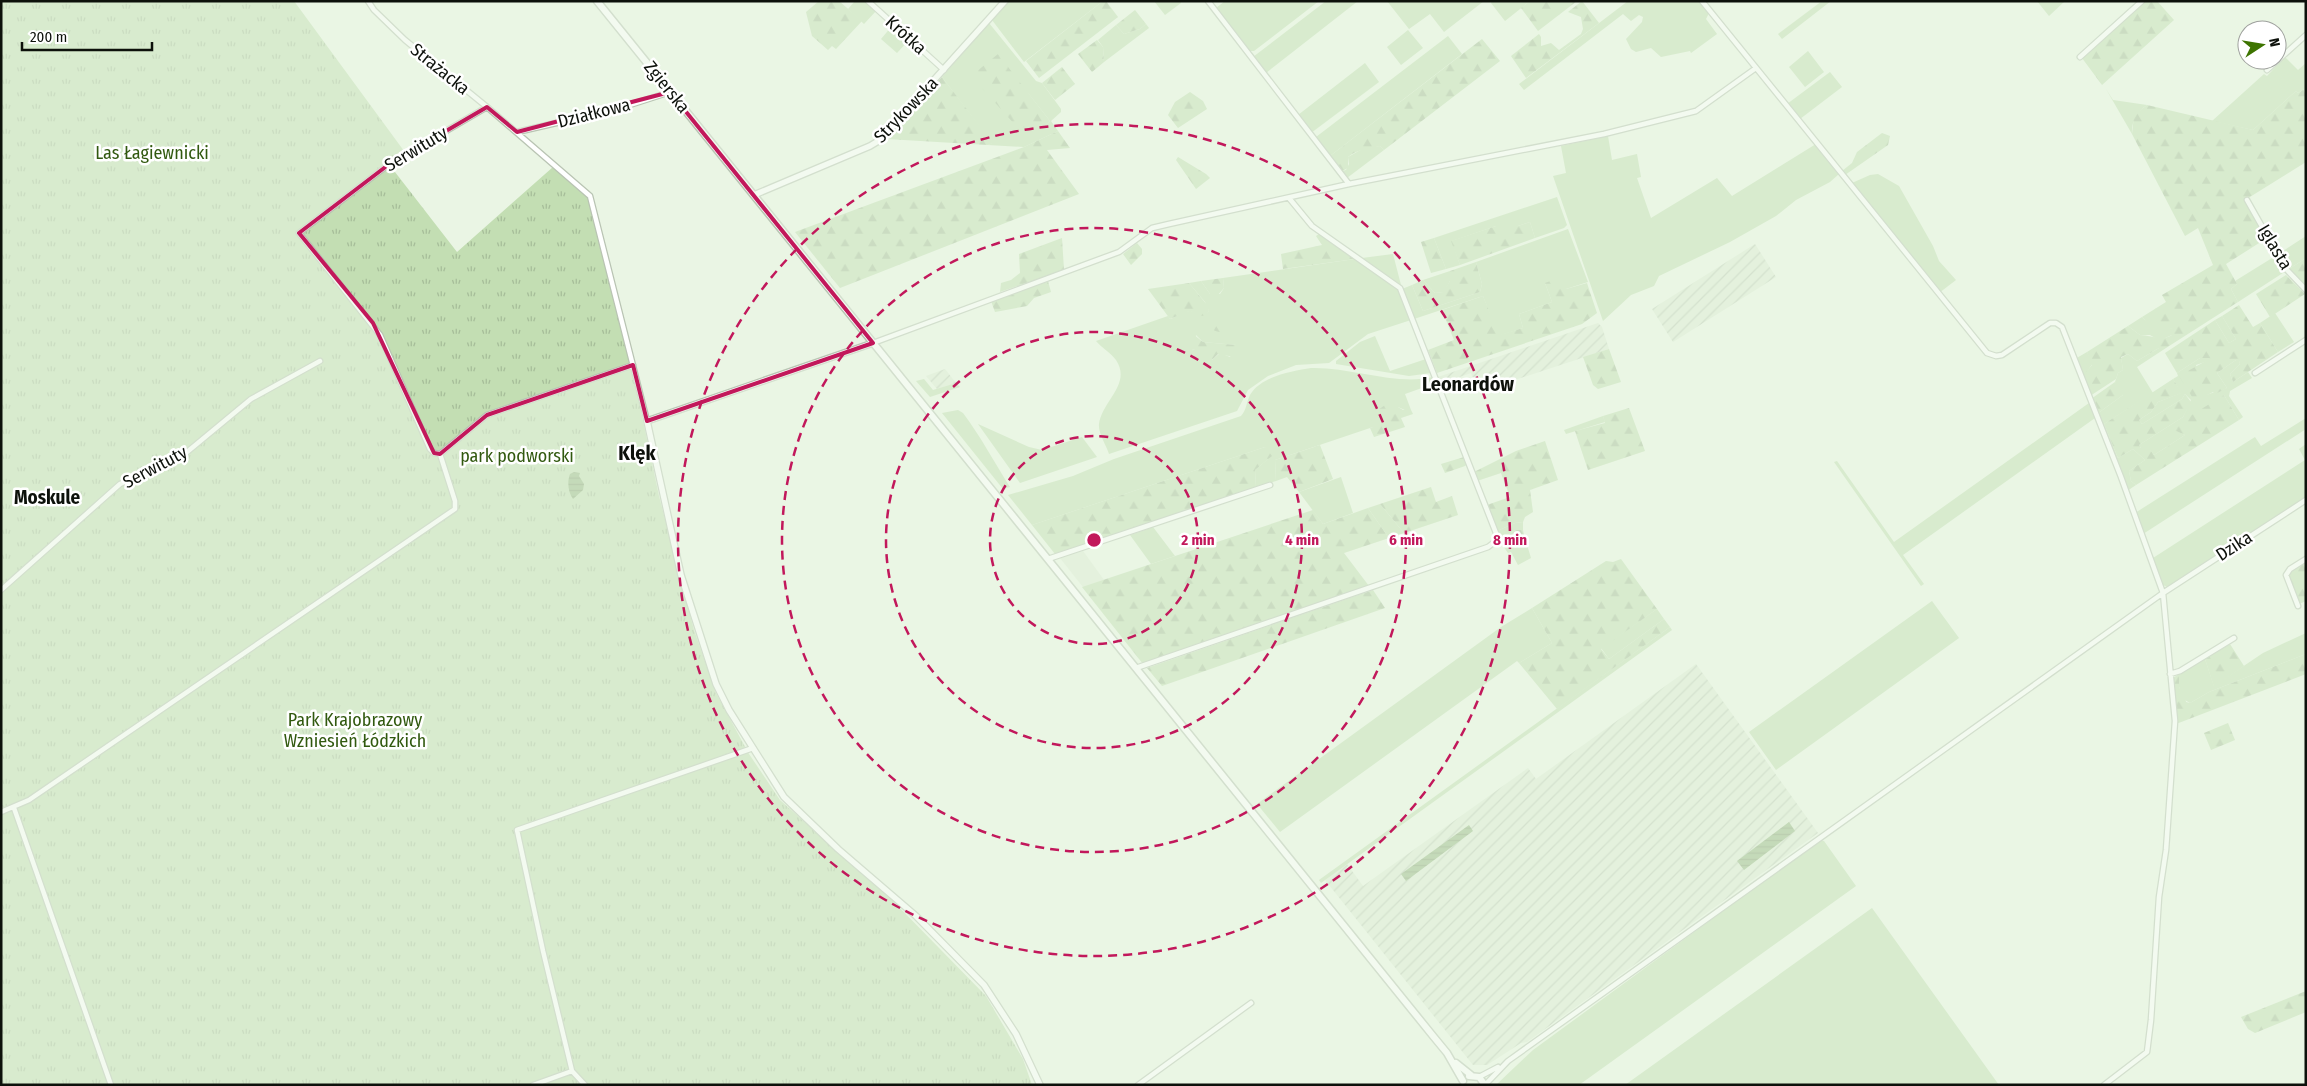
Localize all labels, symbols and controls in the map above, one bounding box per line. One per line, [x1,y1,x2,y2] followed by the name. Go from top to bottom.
[881,11,931,59] street label: Krótka
[22,20,152,52] scale bar
[2237,20,2287,70] north arrow
[30,28,67,46] text: 200 m
[2265,37,2283,48] text: N
[406,39,474,100] street label: Strażacka
[639,57,695,118] street label: Zgierska
[869,72,943,148] street label: Strykowska
[555,93,633,133] street label: Działkowa
[381,122,451,176] street label: Serwituty
[95,142,209,164] park label: Las Łagiewnicki
[2253,220,2297,274] street label: Iglasta
[1422,372,1514,396] district label: Leonardów
[119,441,191,493] street label: Serwituty
[618,441,656,465] district label: Klęk
[460,445,574,467] park label: park podworski
[14,486,80,509] district label: Moskule
[2212,526,2256,566] street label: Dzika
[1085,531,1103,549] centre of rings
[1180,531,1215,549] text: 2 min
[1285,531,1319,549] text: 4 min
[1389,531,1423,549] text: 6 min
[1493,531,1527,549] text: 8 min
[284,709,426,752] park label: Park Krajobrazowy Wzniesień Łódzkich

